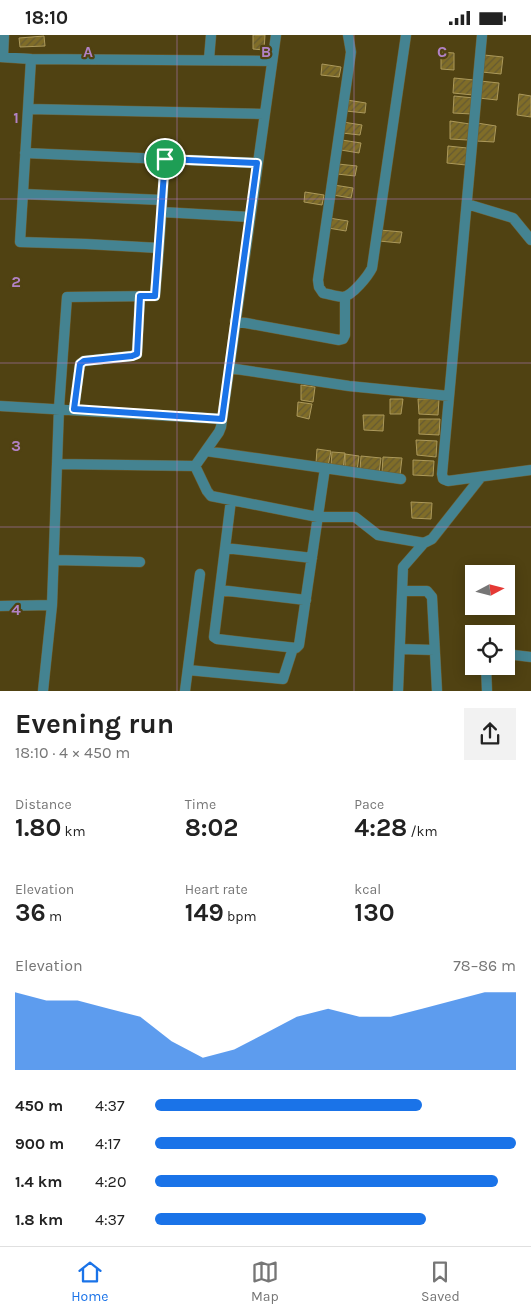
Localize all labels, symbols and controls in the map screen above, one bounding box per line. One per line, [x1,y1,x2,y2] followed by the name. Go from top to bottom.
[25,7,68,29] text: 18:10
[83,42,93,61] text: A
[261,42,271,61] text: B
[437,42,447,61] text: C
[13,108,19,127] text: 1
[144,138,186,180] pin
[151,145,179,173] icon: arrive
[11,272,21,291] text: 2
[11,436,21,455] text: 3
[465,565,515,615] north arrow
[465,565,515,675] map controls
[11,600,21,619] text: 4
[465,625,515,675] button: locate
[15,707,174,740] text: Evening run
[464,708,516,760] button: share
[15,743,130,762] text: 18:10 · 4 × 450 m
[15,796,72,813] text: Distance
[185,796,216,813] text: Time
[354,796,384,813] text: Pace
[15,813,61,842] text: 1.80
[185,813,239,842] text: 8:02
[354,813,407,842] text: 4:28
[61,823,86,840] text: km
[407,823,438,840] text: /km
[15,881,74,898] text: Elevation
[185,881,248,898] text: Heart rate
[354,881,381,898] text: kcal
[15,898,46,927] text: 36
[185,898,224,927] text: 149
[354,898,395,927] text: 130
[46,908,62,925] text: m
[224,908,257,925] text: bpm
[15,956,83,975] text: Elevation
[453,956,516,975] text: 78–86 m
[15,1096,63,1115] text: 450 m
[95,1096,125,1115] text: 4:37
[15,1134,64,1153] text: 900 m
[95,1134,120,1153] text: 4:17
[15,1172,62,1191] text: 1.4 km
[95,1172,126,1191] text: 4:20
[15,1210,63,1229] text: 1.8 km
[95,1210,125,1229] text: 4:37
[71,1258,108,1305] tab: Home
[251,1258,279,1305] tab: Map
[421,1258,460,1305] tab: Saved

